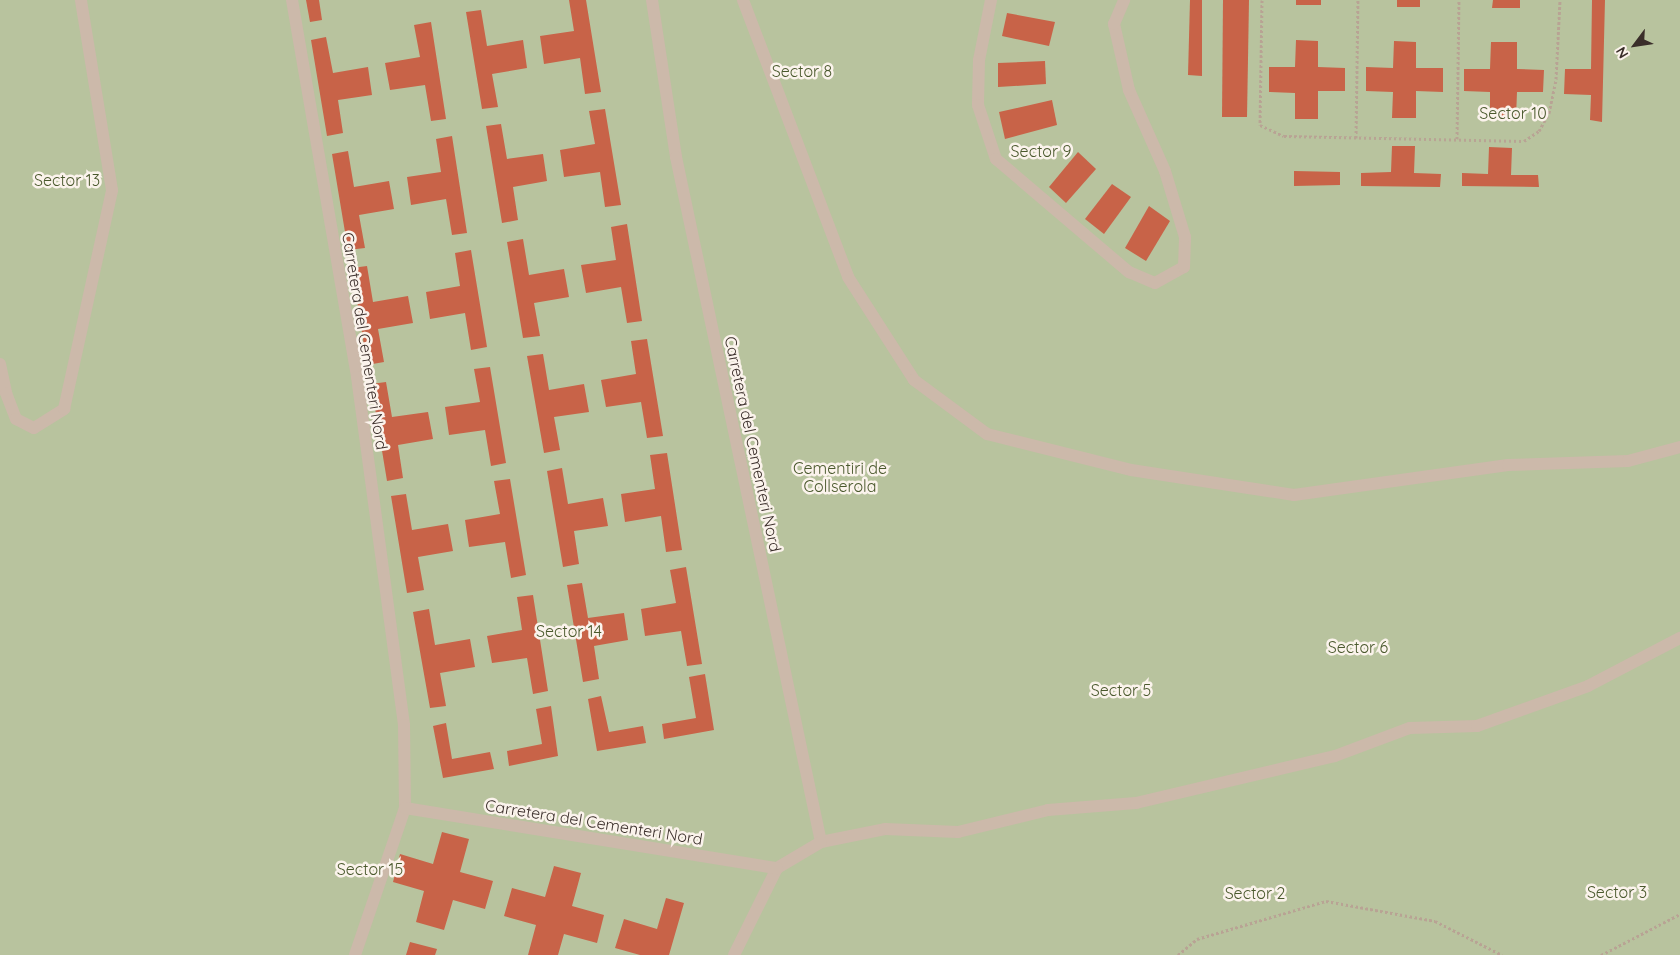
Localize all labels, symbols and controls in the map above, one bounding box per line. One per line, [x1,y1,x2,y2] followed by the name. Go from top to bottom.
[1610,20,1660,70] north arrow
[1612,44,1633,62] text: N
[772,61,832,81] park label: Sector 8
[1479,103,1547,123] park label: Sector 10
[1011,141,1071,161] park label: Sector 9
[34,170,100,190] park label: Sector 13
[338,231,392,451] street label: Carretera del Cementeri Nord
[721,334,785,554] street label: Carretera del Cementeri Nord
[793,458,887,496] park label: Cementiri de Collserola
[536,621,602,641] park label: Sector 14
[1328,637,1388,657] park label: Sector 6
[1091,680,1151,700] park label: Sector 5
[484,795,704,849] street label: Carretera del Cementeri Nord
[337,859,403,879] park label: Sector 15
[1587,882,1647,902] park label: Sector 3
[1225,883,1285,903] park label: Sector 2

